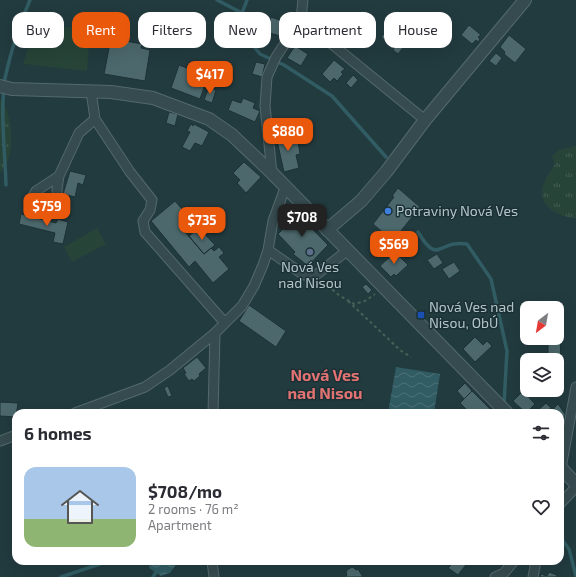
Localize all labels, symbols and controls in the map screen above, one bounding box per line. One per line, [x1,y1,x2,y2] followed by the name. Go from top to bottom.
[12,12,64,48] chip: Buy
[72,12,130,48] chip: Rent
[138,12,206,48] chip: Filters
[214,12,271,48] chip: New
[279,12,376,48] chip: Apartment
[384,12,452,48] chip: House
[186,61,234,95] pin: $417
[196,66,224,82] text: $417
[264,118,312,152] pin: $880
[272,123,304,139] text: $880
[23,193,71,227] pin: $759
[32,198,62,214] text: $759
[396,202,518,219] place label: Potraviny Nová Ves
[278,204,326,238] pin: $708
[383,206,393,216] marker: Potraviny Nová Ves
[178,207,226,241] pin: $735
[287,209,317,225] text: $708
[188,212,216,228] text: $735
[370,231,418,265] pin: $569
[379,236,409,252] text: $569
[305,247,315,257] marker: Nová Ves nad Nisou
[278,258,342,291] place label: Nová Ves nad Nisou
[429,298,514,331] place label: Nová Ves nad Nisou, ObÚ
[520,301,564,345] north arrow
[520,301,564,397] map controls
[416,310,426,320] marker: Nová Ves nad Nisou, ObÚ
[520,353,564,397] button: layers
[287,365,363,402] district label: Nová Ves nad Nisou
[530,422,552,444] icon: filters
[24,423,92,443] text: 6 homes
[148,481,222,501] text: $708/mo
[56,483,104,531] icon: home
[530,496,552,518] icon: heart
[148,501,239,517] text: 2 rooms · 76 m²
[148,517,212,533] text: Apartment

